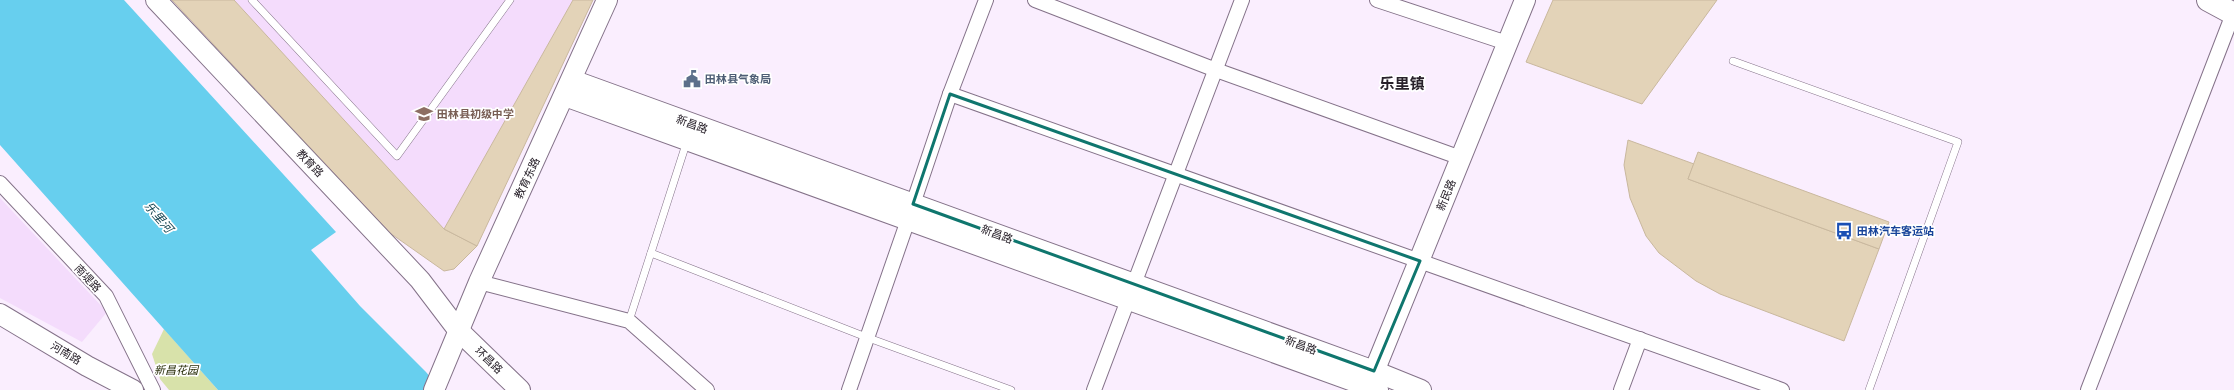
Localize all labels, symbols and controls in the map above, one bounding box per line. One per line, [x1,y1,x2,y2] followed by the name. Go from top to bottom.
[682,69,702,89] public building icon: 田林县气象局
[705,72,771,86] place label: 田林县气象局
[1379,73,1425,93] district label: 乐里镇
[414,104,434,124] school or university icon: 田林县初级中学
[437,107,514,121] place label: 田林县初级中学
[674,112,710,136] street label: 新昌路
[294,146,326,180] street label: 教育路
[511,155,543,201] street label: 教育东路
[1433,177,1459,213] street label: 新民路
[142,198,178,237] water label: 乐里河
[1834,221,1854,241] bus stop icon: 田林汽车客运站
[979,222,1015,246] street label: 新昌路
[1857,224,1934,238] place label: 田林汽车客运站
[72,261,104,295] street label: 南堤路
[1283,333,1319,357] street label: 新昌路
[48,339,84,367] street label: 河南路
[472,344,506,376] street label: 环昌路
[154,363,200,377] park label: 新昌花园

